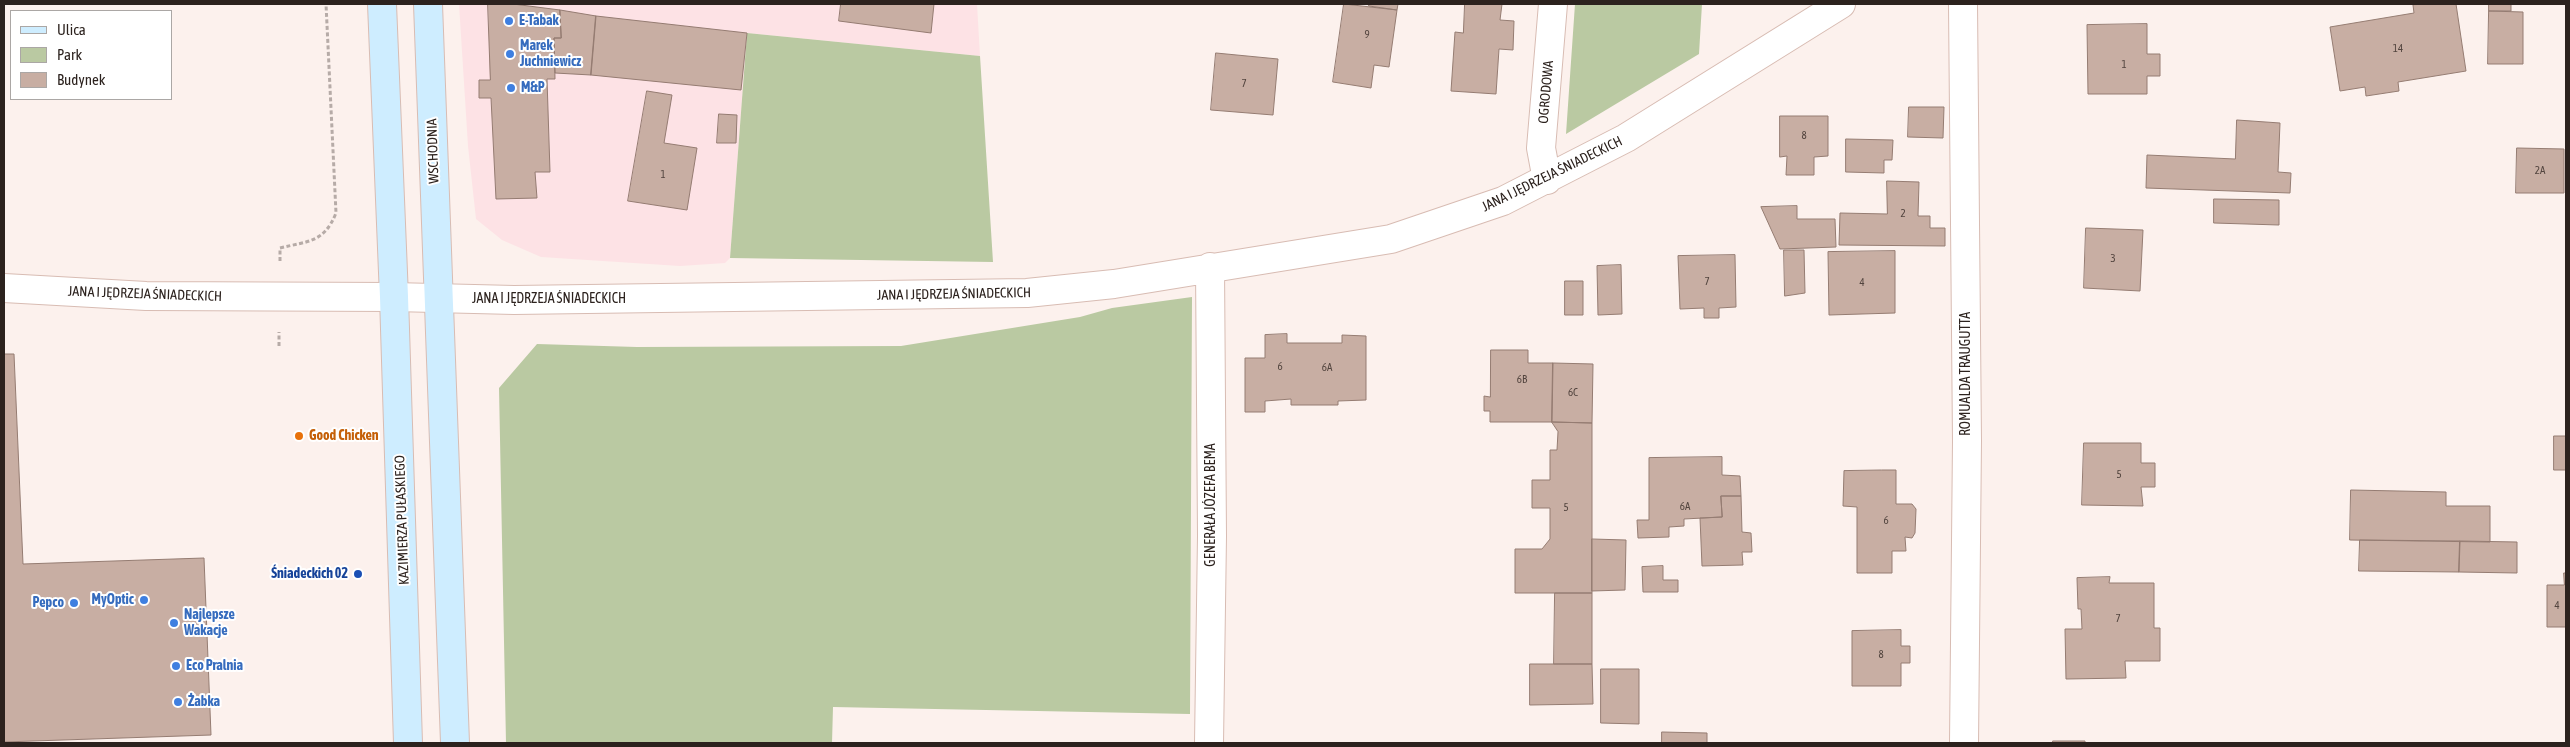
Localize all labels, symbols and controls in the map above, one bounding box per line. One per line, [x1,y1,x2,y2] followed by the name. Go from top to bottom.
[10,10,172,100] legend
[519,13,559,29] place label: E-Tabak
[503,15,515,27] marker: E-Tabak
[57,21,86,38] text: Ulica
[1364,28,1370,42] house number: 9
[520,38,581,70] place label: Marek Juchniewicz
[2393,42,2403,56] house number: 14
[57,46,82,63] text: Park
[504,48,516,60] marker: Marek Juchniewicz
[2121,58,2127,72] house number: 1
[1535,60,1557,124] street label: OGRODOWA
[57,71,105,88] text: Budynek
[1241,77,1247,91] house number: 7
[521,80,545,96] place label: M&P
[505,82,517,94] marker: M&P
[423,118,443,184] street label: WSCHODNIA
[1801,129,1807,143] house number: 8
[1479,133,1625,215] street label: JANA I JĘDRZEJA ŚNIADECKICH
[2535,164,2545,178] house number: 2A
[660,168,666,182] house number: 1
[1900,207,1906,221] house number: 2
[2110,252,2116,266] house number: 3
[1704,275,1710,289] house number: 7
[1859,276,1865,290] house number: 4
[68,283,222,305] street label: JANA I JĘDRZEJA ŚNIADECKICH
[877,284,1031,304] street label: JANA I JĘDRZEJA ŚNIADECKICH
[472,291,626,307] street label: JANA I JĘDRZEJA ŚNIADECKICH
[1958,312,1974,436] street label: ROMUALDA TRAUGUTTA
[1277,360,1283,374] house number: 6
[1322,361,1332,375] house number: 6A
[1517,373,1527,387] house number: 6B
[1568,386,1578,400] house number: 6C
[309,428,379,444] place label: Good Chicken
[293,430,305,442] marker: Good Chicken
[1203,443,1219,567] street label: GENERAŁA JÓZEFA BEMA
[391,455,413,585] street label: KAZIMIERZA PUŁASKIEGO
[2116,468,2122,482] house number: 5
[1680,500,1690,514] house number: 6A
[1563,501,1569,515] house number: 5
[1883,514,1889,528] house number: 6
[271,566,348,582] place label: Śniadeckich 02
[352,568,364,580] marker: Śniadeckich 02
[92,592,134,608] place label: MyOptic
[138,594,150,606] marker: MyOptic
[33,595,64,611] place label: Pepco
[68,597,80,609] marker: Pepco
[2554,599,2560,613] house number: 4
[184,607,235,640] place label: Najlepsze Wakacje
[2115,612,2121,626] house number: 7
[168,617,180,629] marker: Najlepsze Wakacje
[1878,648,1884,662] house number: 8
[186,658,243,674] place label: Eco Pralnia
[170,660,182,672] marker: Eco Pralnia
[188,694,220,710] place label: Żabka
[172,696,184,708] marker: Żabka

